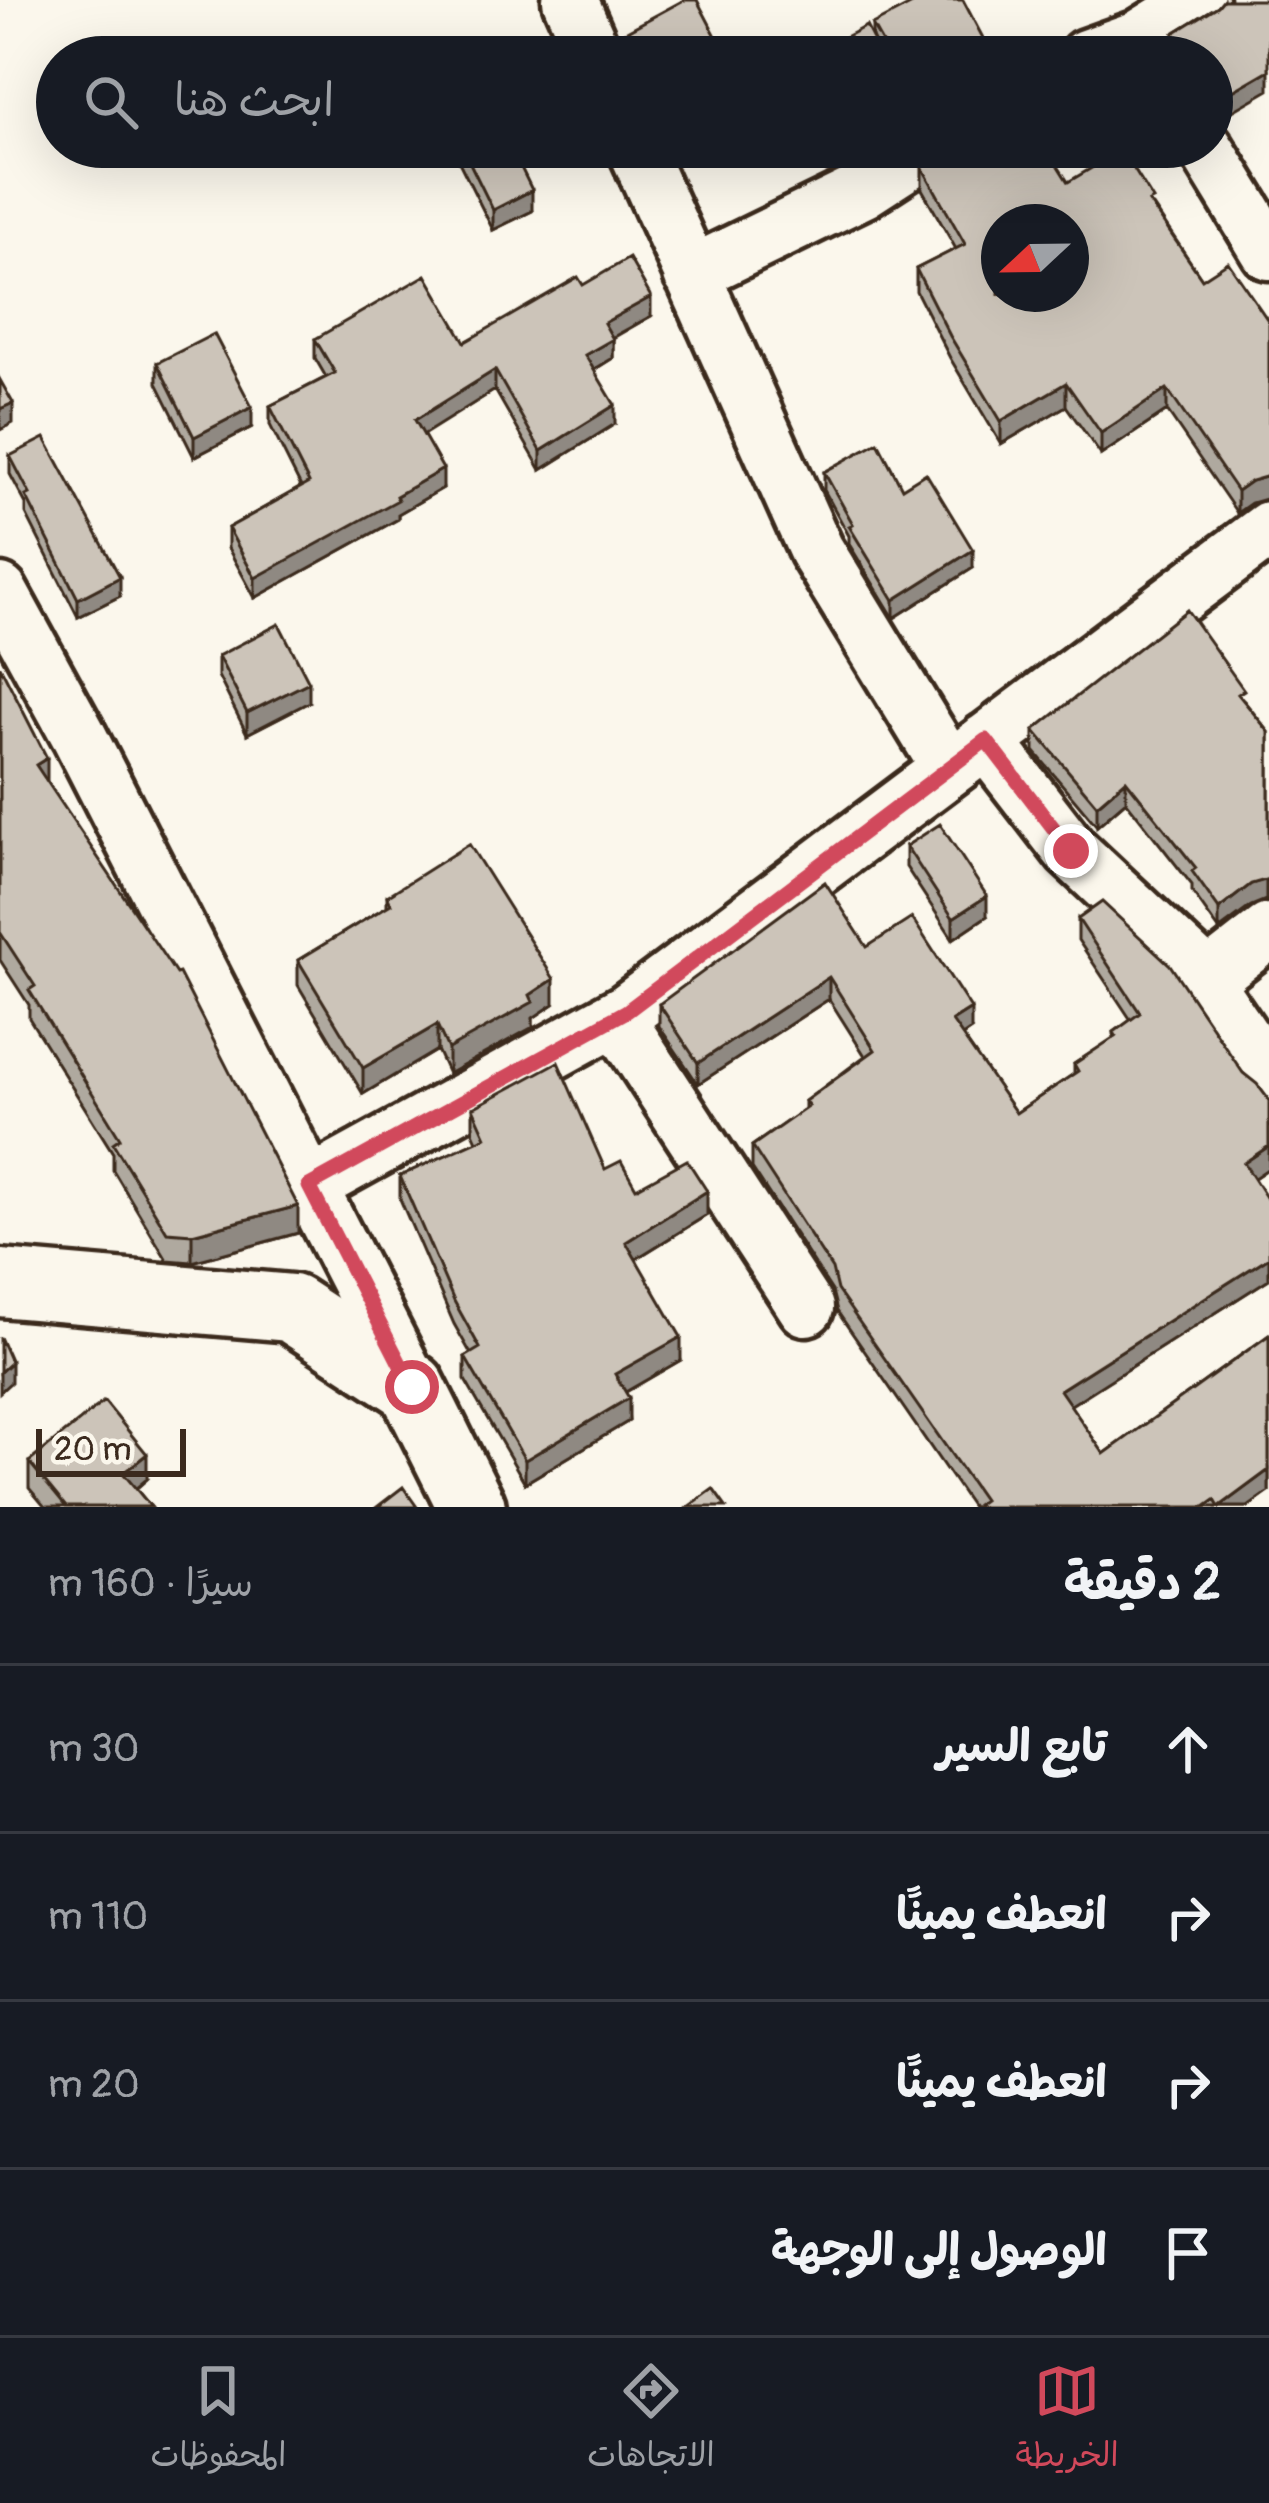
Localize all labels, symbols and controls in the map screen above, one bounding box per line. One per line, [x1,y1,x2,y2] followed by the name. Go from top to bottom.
[36,36,1233,168] search box
[78,69,144,135] icon: search
[174,73,334,129] text: ابحث هنا
[981,204,1089,312] north arrow
[1044,824,1098,878] route end
[385,1360,439,1414] route start
[36,1423,186,1476] scale bar
[54,1429,131,1470] text: 20 m
[1064,1551,1221,1615] text: 2 دقيقة
[48,1559,253,1608] text: سيرًا · 160 m
[1155,1716,1221,1782] icon: ahead
[937,1719,1107,1775] text: تابع السير
[48,1724,140,1773] text: 30 m
[1155,1884,1221,1950] icon: right
[896,1887,1107,1943] text: انعطف يمينًا
[48,1892,148,1941] text: 110 m
[1155,2052,1221,2118] icon: right
[896,2055,1107,2111] text: انعطف يمينًا
[48,2060,140,2109] text: 20 m
[1155,2220,1221,2286] icon: arrive
[771,2223,1107,2279] text: الوصول إلى الوجهة
[150,2358,286,2484] tab: المحفوظات
[587,2358,715,2484] tab: الاتجاهات
[1016,2358,1119,2484] tab: الخريطة

